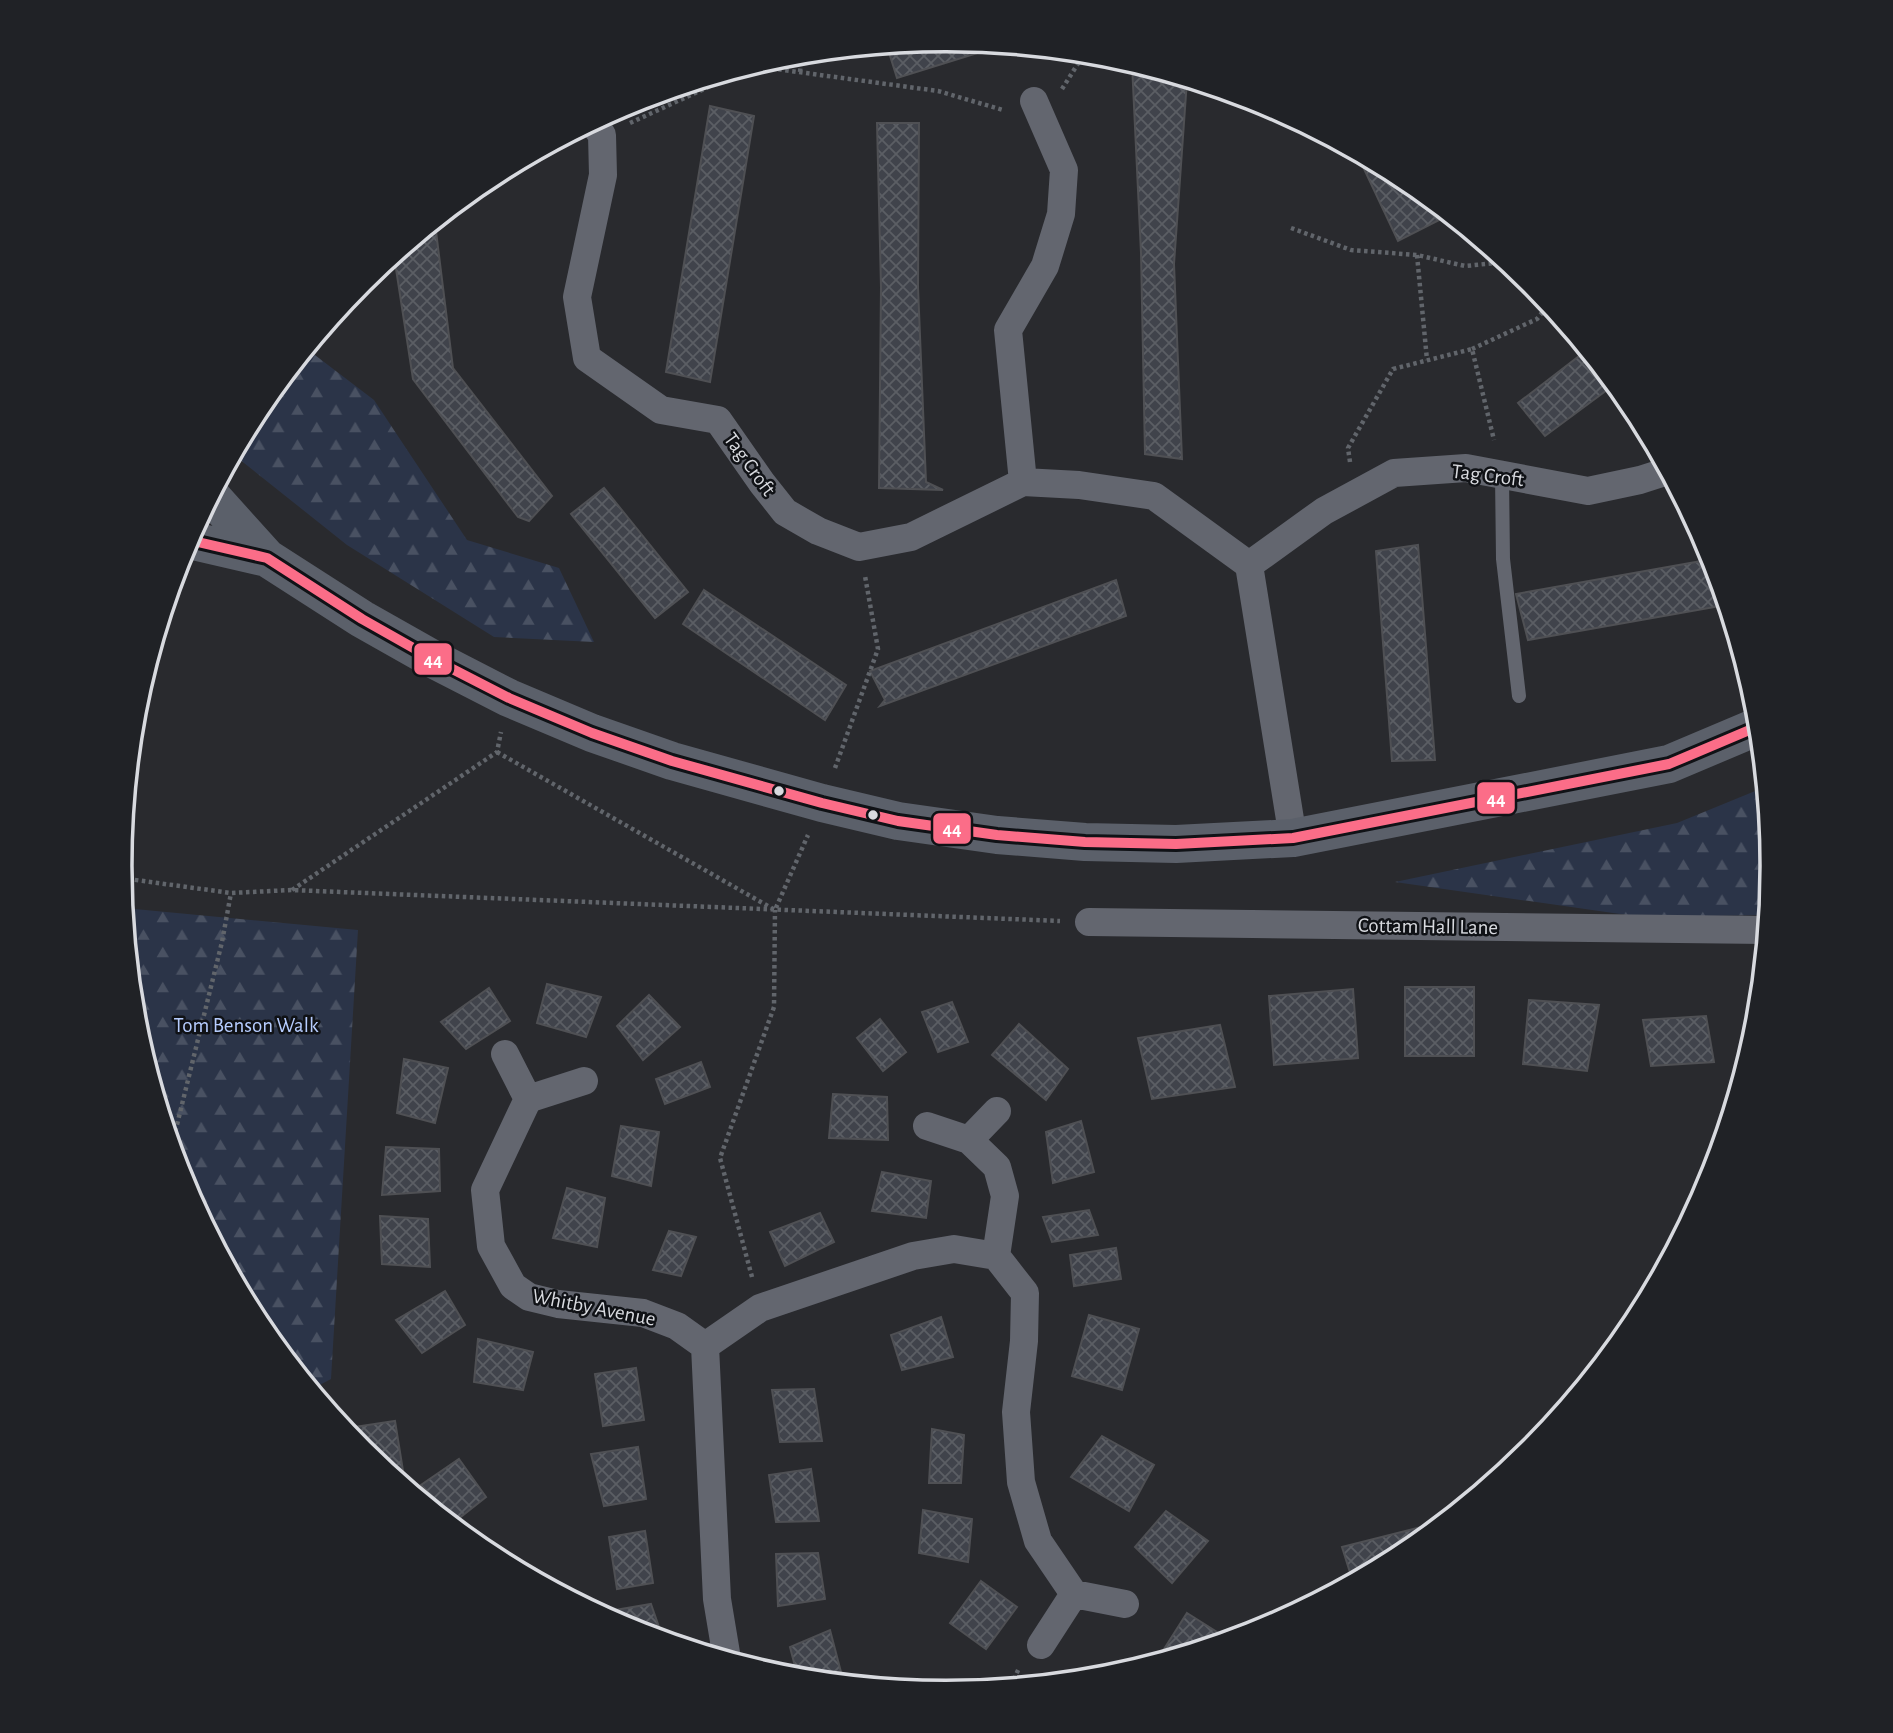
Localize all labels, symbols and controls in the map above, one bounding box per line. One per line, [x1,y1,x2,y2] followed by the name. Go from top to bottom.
[720,429,780,500] street label: Tag Croft
[1451,461,1526,490] street label: Tag Croft
[413,642,453,676] line badge: 44
[423,651,443,670] text: 44
[1476,781,1516,815] line badge: 44
[772,784,786,798] unlabelled marker
[1486,790,1506,809] text: 44
[866,808,880,822] unlabelled marker
[932,812,972,845] line badge: 44
[942,820,962,839] text: 44
[1358,915,1498,938] street label: Cottam Hall Lane
[173,1015,319,1036] park label: Tom Benson Walk
[530,1285,657,1330] street label: Whitby Avenue

